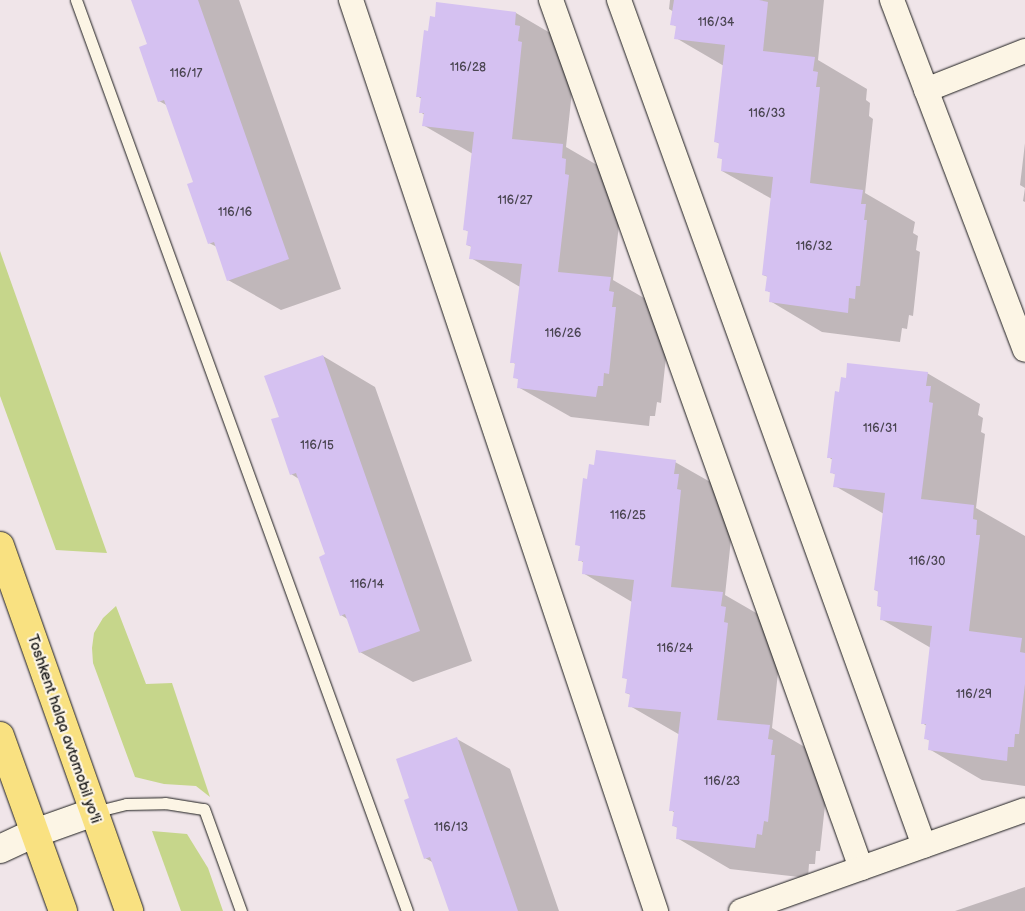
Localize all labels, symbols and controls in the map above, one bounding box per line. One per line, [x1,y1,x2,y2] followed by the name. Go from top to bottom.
[698,16,734,30] house number: 116/34
[450,61,486,75] house number: 116/28
[170,67,202,81] house number: 116/17
[749,107,785,121] house number: 116/33
[497,194,533,208] house number: 116/27
[218,206,252,220] house number: 116/16
[796,240,832,254] house number: 116/32
[545,327,581,341] house number: 116/26
[863,422,897,436] house number: 116/31
[300,439,334,453] house number: 116/15
[610,509,646,523] house number: 116/25
[909,555,945,569] house number: 116/30
[350,578,384,592] house number: 116/14
[23,632,105,826] street label: Toshkent halqa avtomobil yo'li
[657,642,693,656] house number: 116/24
[956,688,992,702] house number: 116/29
[704,775,740,789] house number: 116/23
[434,821,468,835] house number: 116/13

